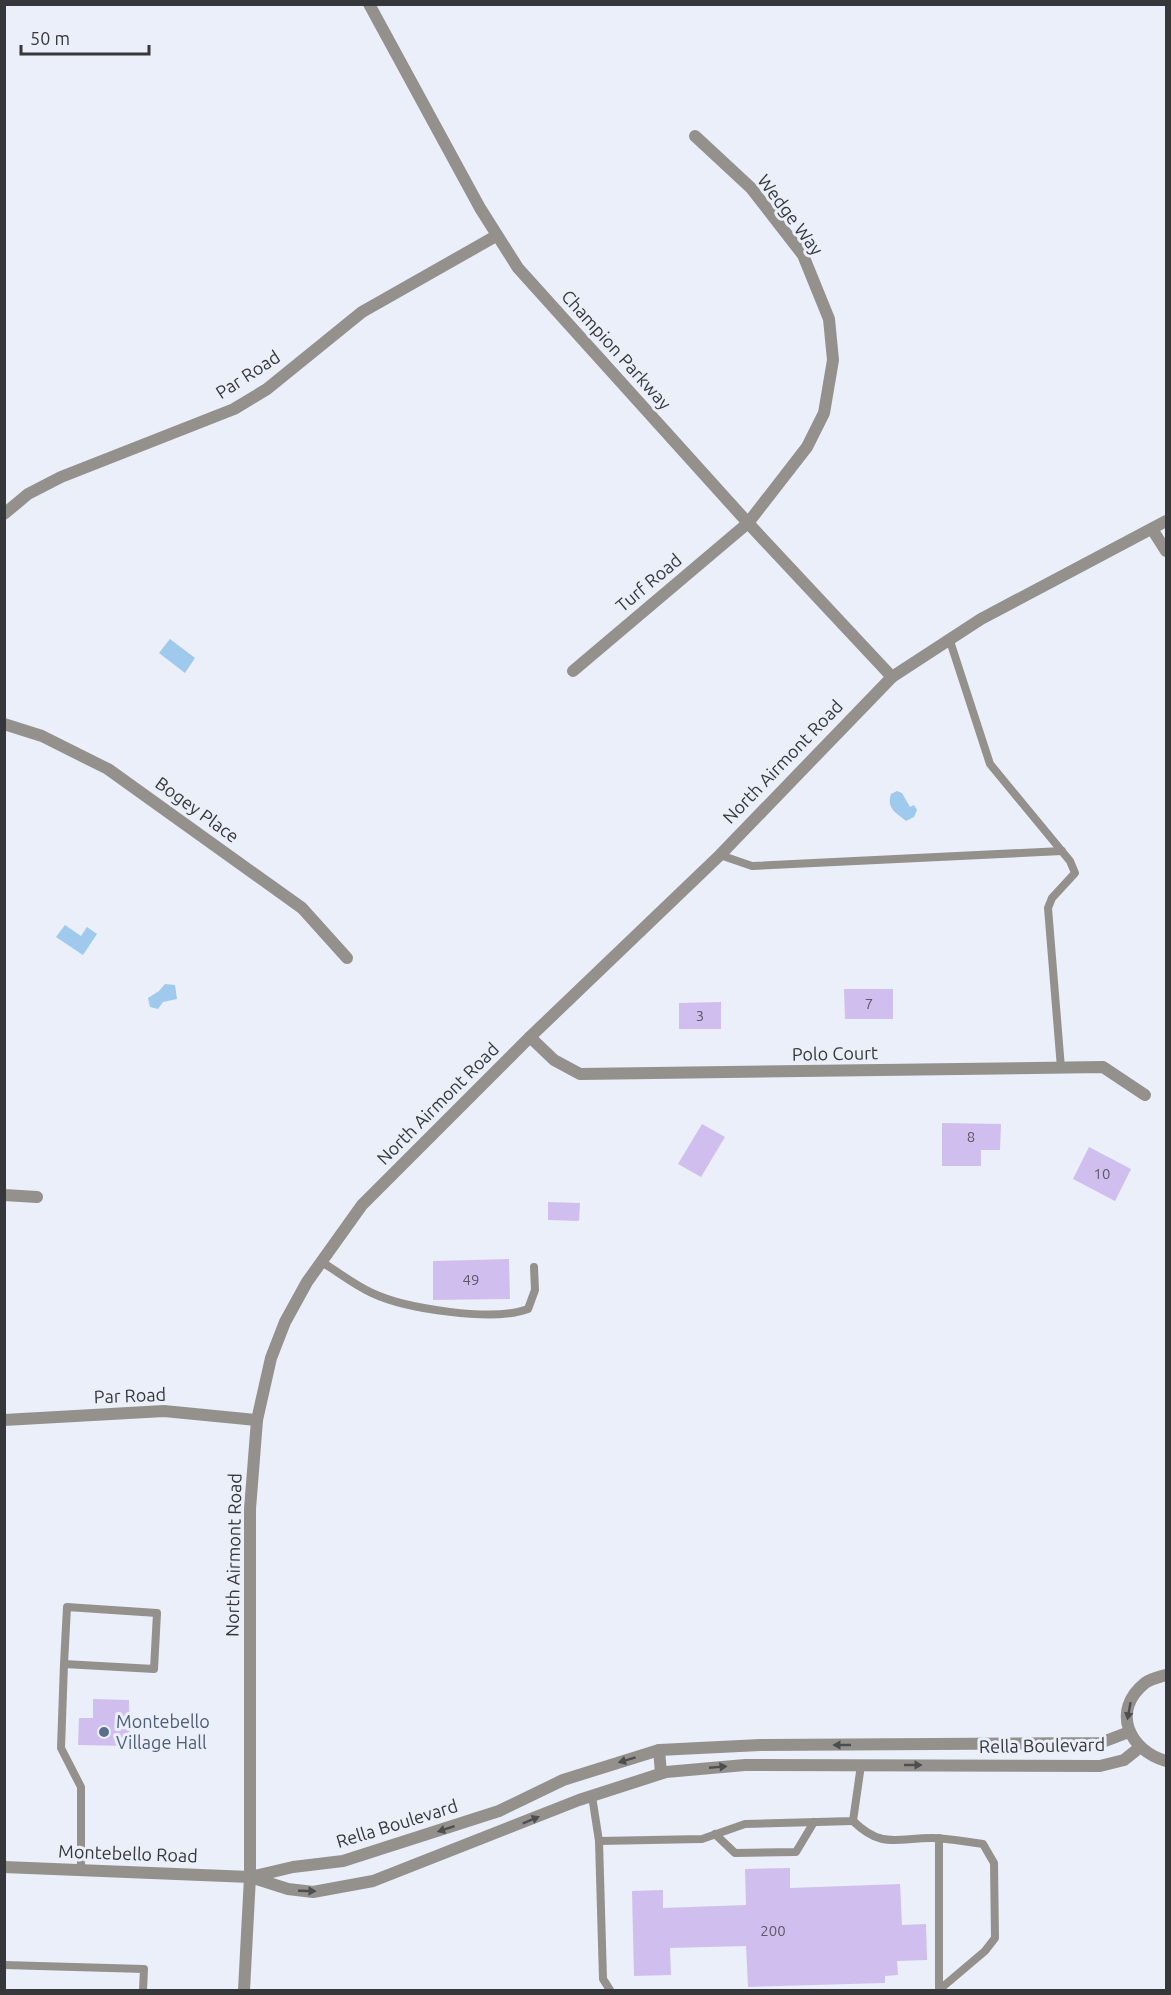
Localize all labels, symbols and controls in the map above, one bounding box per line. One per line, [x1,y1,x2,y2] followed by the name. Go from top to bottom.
[21,18,148,56] scale bar
[30,28,70,48] text: 50 m
[754,170,828,259] street label: Wedge Way
[558,286,676,413] street label: Champion Parkway
[212,346,283,402] street label: Par Road
[612,549,685,615] street label: Turf Road
[718,696,846,827] street label: North Airmont Road
[152,772,243,846] street label: Bogey Place
[865,995,873,1012] house number: 7
[696,1007,704,1024] house number: 3
[372,1038,502,1168] street label: North Airmont Road
[792,1042,878,1064] street label: Polo Court
[967,1128,975,1145] house number: 8
[1094,1165,1110,1182] house number: 10
[463,1271,479,1288] house number: 49
[93,1384,166,1406] street label: Par Road
[222,1473,244,1637] street label: North Airmont Road
[1125,1701,1134,1720] one-way arrow
[116,1711,210,1752] place label: Montebello Village Hall
[97,1725,111,1739] marker: Montebello Village Hall
[979,1734,1105,1756] street label: Rella Boulevard
[832,1740,851,1749] one-way arrow
[618,1756,636,1765] one-way arrow
[903,1760,922,1770] one-way arrow
[708,1762,727,1772] one-way arrow
[333,1795,460,1851] street label: Rella Boulevard
[523,1815,541,1825] one-way arrow
[437,1825,455,1834] one-way arrow
[58,1841,198,1865] street label: Montebello Road
[297,1886,316,1895] one-way arrow
[760,1922,786,1939] house number: 200

